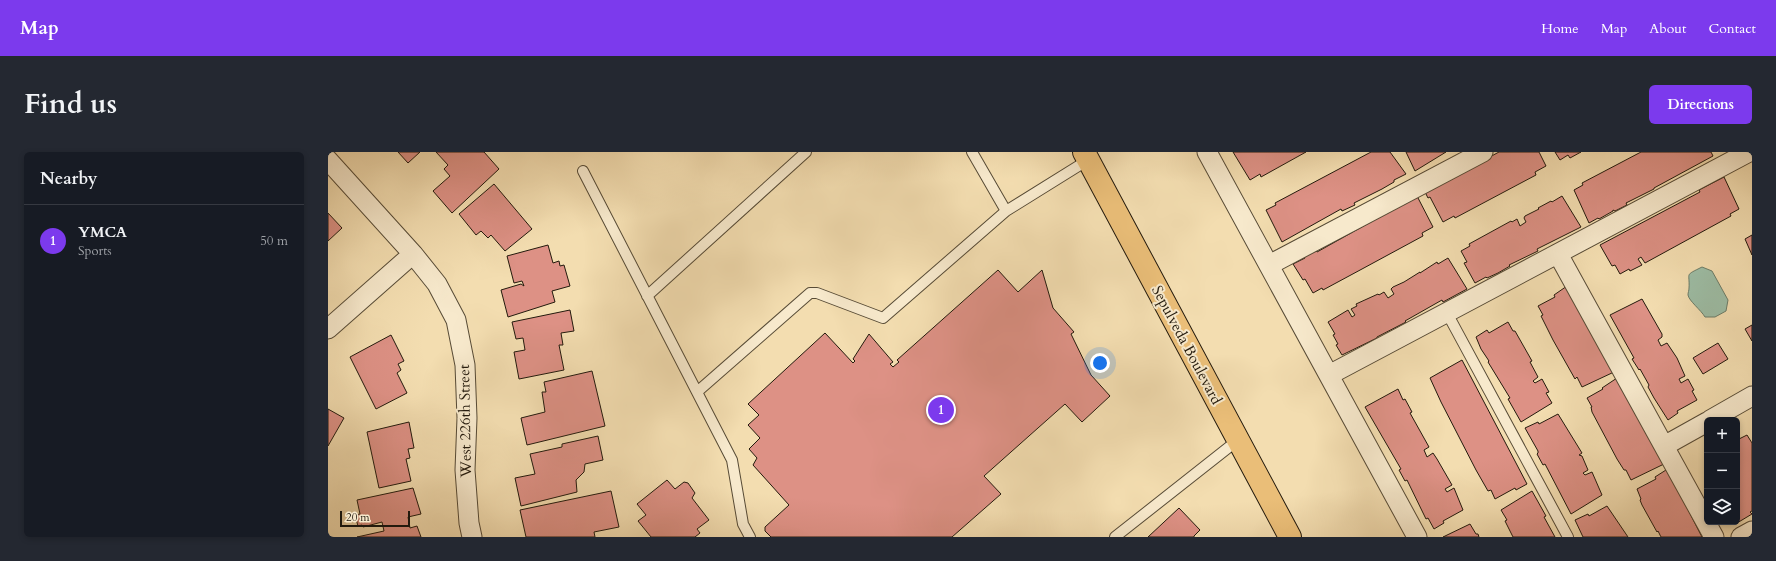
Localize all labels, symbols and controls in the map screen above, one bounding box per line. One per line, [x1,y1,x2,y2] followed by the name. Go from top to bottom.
[20,15,59,41] text: Map
[1541,19,1579,38] text: Home
[1601,19,1627,38] text: Map
[1649,19,1686,38] text: About
[1708,19,1756,38] text: Contact
[24,85,117,123] text: Find us
[1649,85,1752,124] button: Directions
[40,167,97,190] text: Nearby
[78,222,127,242] text: YMCA
[50,232,56,250] text: 1
[260,232,288,250] text: 50 m
[78,242,112,260] text: Sports
[1147,282,1227,408] street label: Sepulveda Boulevard
[1090,353,1110,373] your location
[454,364,476,479] street label: West 226th Street
[928,395,954,425] pin: 1
[1704,417,1740,525] map controls
[1704,417,1740,453] button: +
[1704,453,1740,489] button: −
[1704,489,1740,525] button: layers
[340,509,410,528] scale bar
[346,510,370,525] text: 20 m

